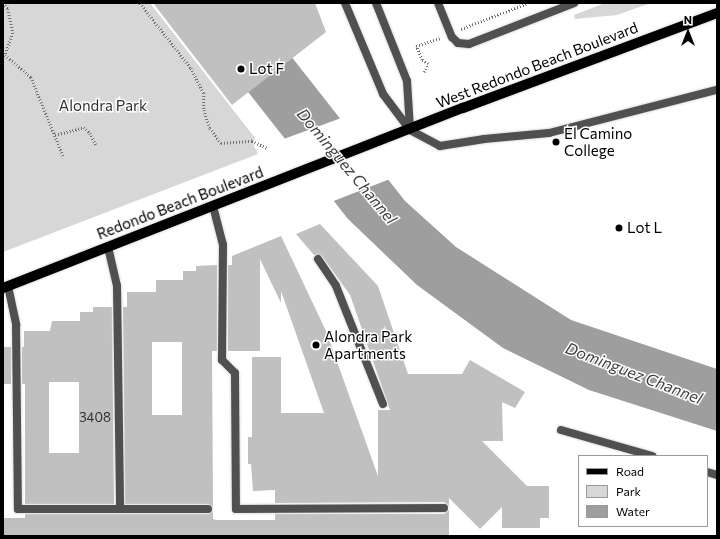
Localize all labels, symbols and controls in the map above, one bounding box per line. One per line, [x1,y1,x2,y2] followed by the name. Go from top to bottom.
[668,12,708,52] north arrow
[684,13,692,26] text: N
[433,18,641,112] street label: West Redondo Beach Boulevard
[249,60,284,78] place label: Lot F
[236,64,246,74] marker: Lot F
[59,97,147,115] park label: Alondra Park
[293,104,401,228] water label: Dominguez Channel
[564,124,632,159] place label: El Camino College
[551,137,561,147] marker: El Camino College
[94,163,266,243] street label: Redondo Beach Boulevard
[627,219,662,237] place label: Lot L
[614,223,624,233] marker: Lot L
[324,327,412,362] place label: Alondra Park Apartments
[563,338,705,408] water label: Dominguez Channel
[311,340,321,350] marker: Alondra Park Apartments
[79,409,111,425] house number: 3408
[578,455,708,527] legend
[616,464,644,478] text: Road
[616,484,641,498] text: Park
[616,504,650,518] text: Water

